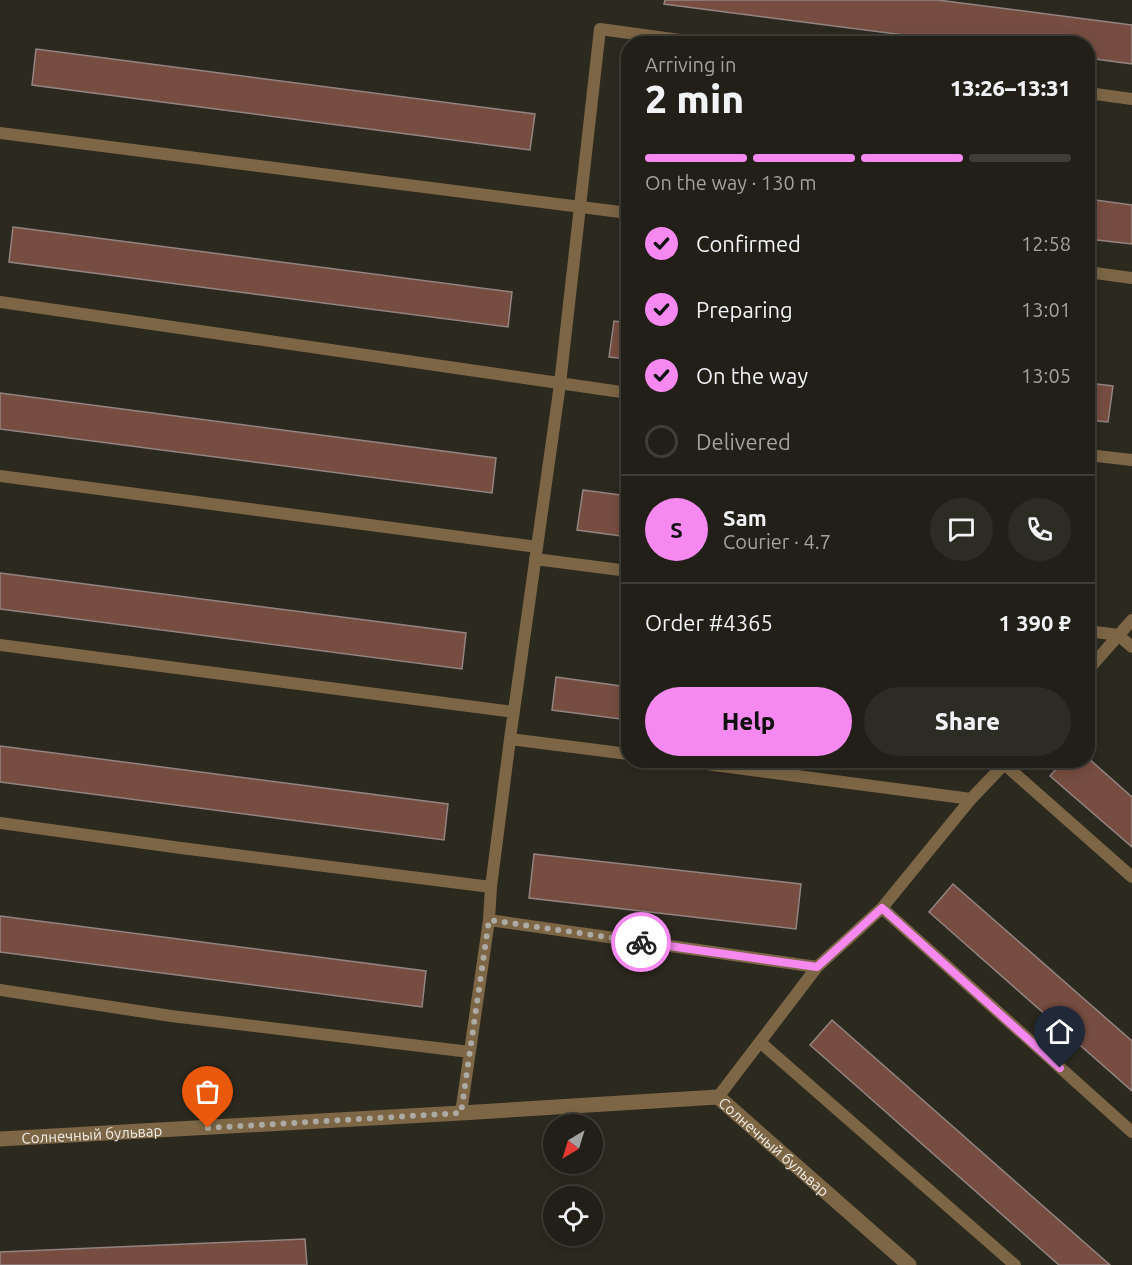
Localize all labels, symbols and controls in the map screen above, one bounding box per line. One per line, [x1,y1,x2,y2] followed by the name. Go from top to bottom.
[645,53,736,76] text: Arriving in
[950,75,1071,100] text: 13:26–13:31
[645,77,744,120] text: 2 min
[645,171,817,194] text: On the way · 130 m
[645,227,678,260] icon: check
[696,231,801,256] text: Confirmed
[1021,232,1071,255] text: 12:58
[645,293,678,326] icon: check
[696,297,793,322] text: Preparing
[1021,298,1071,321] text: 13:01
[645,359,678,392] icon: check
[696,363,808,388] text: On the way
[1021,364,1071,387] text: 13:05
[696,429,791,454] text: Delivered
[930,498,993,561] button: chat
[1008,498,1071,561] button: phone
[723,505,767,530] text: Sam
[670,517,683,542] text: S
[723,530,831,553] text: Courier · 4.7
[645,610,773,635] text: Order #4365
[999,610,1071,635] text: 1 390 ₽
[645,687,852,756] button: Help
[864,687,1071,756] button: Share
[611,912,671,972] courier
[625,926,658,959] icon: bike
[1034,1006,1085,1068] pin
[1043,1015,1076,1048] icon: home
[182,1066,233,1128] pin
[191,1075,224,1108] icon: bag
[716,1093,833,1199] street label: Солнечный бульвар
[543,1114,603,1174] north arrow
[543,1114,603,1246] map controls
[21,1121,163,1146] street label: Солнечный бульвар
[543,1186,603,1246] button: locate

